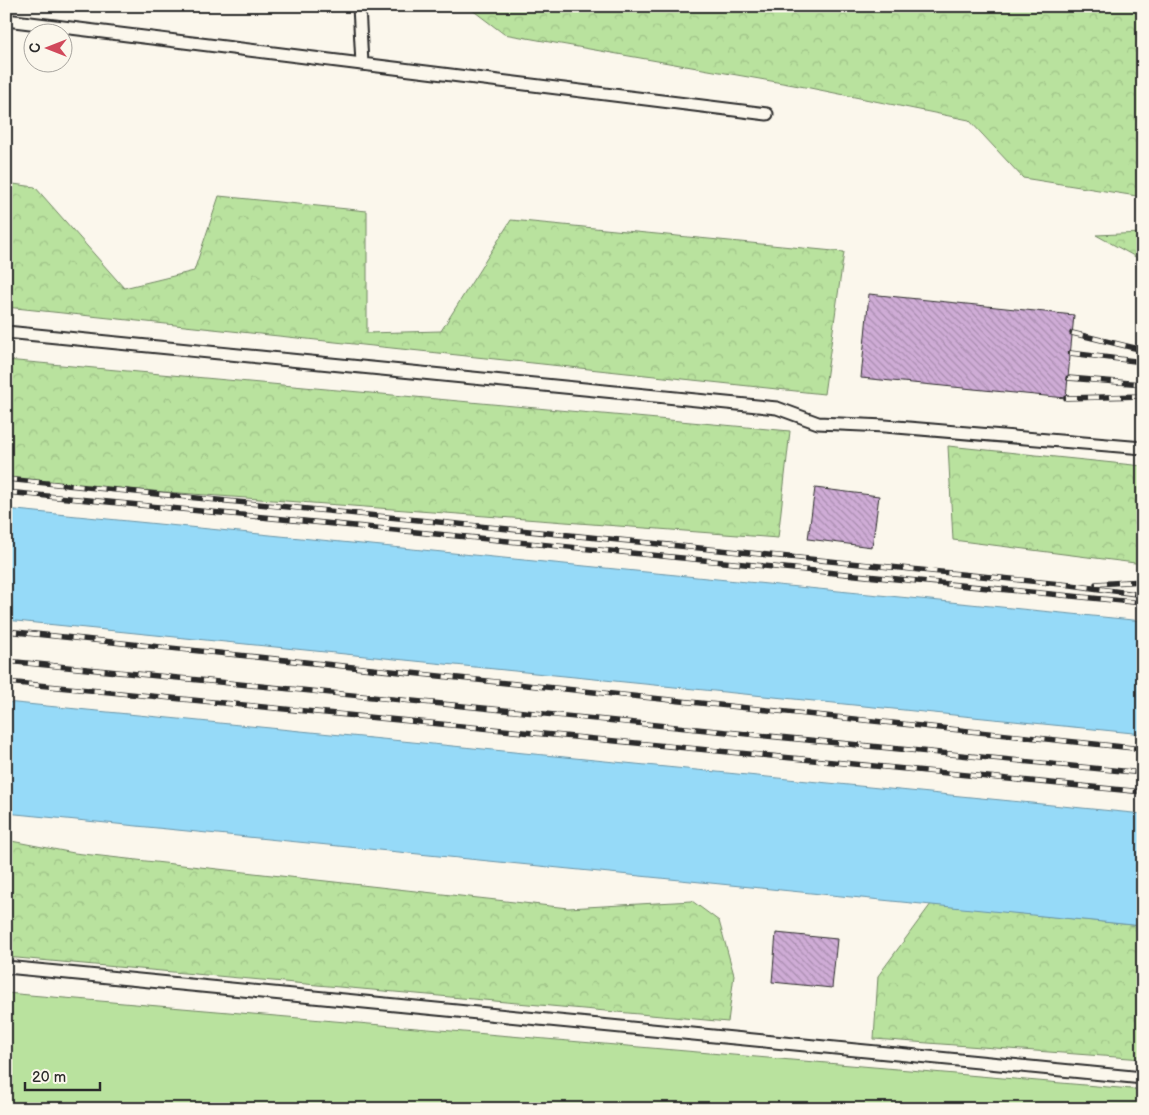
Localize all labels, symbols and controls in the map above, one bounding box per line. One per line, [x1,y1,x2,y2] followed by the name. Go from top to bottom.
[22,22,72,72] north arrow
[27,43,44,53] text: С
[25,1060,100,1092] scale bar
[32,1068,66,1087] text: 20 m

